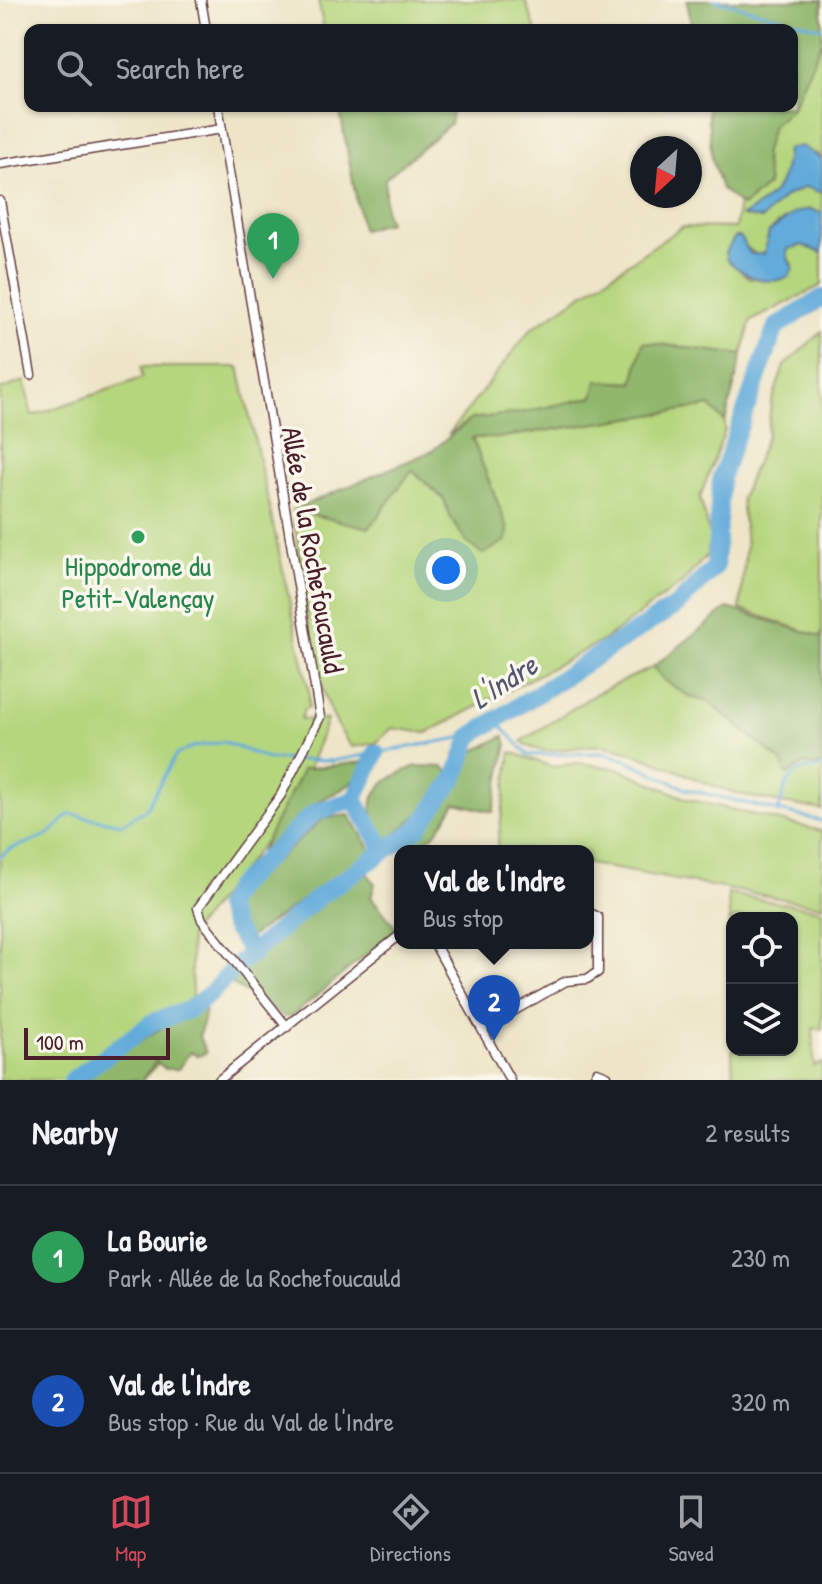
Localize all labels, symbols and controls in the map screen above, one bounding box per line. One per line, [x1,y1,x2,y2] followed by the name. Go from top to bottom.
[24,24,798,112] search box
[52,46,96,90] icon: search
[116,48,244,88] text: Search here
[630,136,702,208] north arrow
[247,213,299,279] pin: 1
[273,424,353,676] street label: Allée de la Rochefoucauld
[129,528,147,546] marker: Hippodrome du Petit-Valençay
[61,547,215,617] place label: Hippodrome du Petit-Valençay
[426,550,466,590] your location
[462,644,545,718] water label: L'Indre
[394,845,594,949] popup
[423,860,565,900] text: Val de l'Indre
[423,900,503,935] text: Bus stop
[726,912,798,1056] map controls
[726,912,798,984] button: locate
[468,975,520,1041] pin: 2
[726,984,798,1056] button: layers
[24,1024,170,1060] scale bar
[36,1027,84,1057] text: 100 m
[32,1109,118,1155] text: Nearby
[705,1115,790,1150] text: 2 results
[108,1220,207,1260] text: La Bourie
[53,1240,63,1275] text: 1
[731,1240,790,1275] text: 230 m
[108,1260,400,1295] text: Park · Allée de la Rochefoucauld
[108,1364,251,1404] text: Val de l'Indre
[52,1384,64,1419] text: 2
[731,1384,790,1419] text: 320 m
[108,1404,394,1439] text: Bus stop · Rue du Val de l'Indre
[109,1490,153,1568] tab: Map
[370,1490,451,1568] tab: Directions
[668,1490,713,1568] tab: Saved

